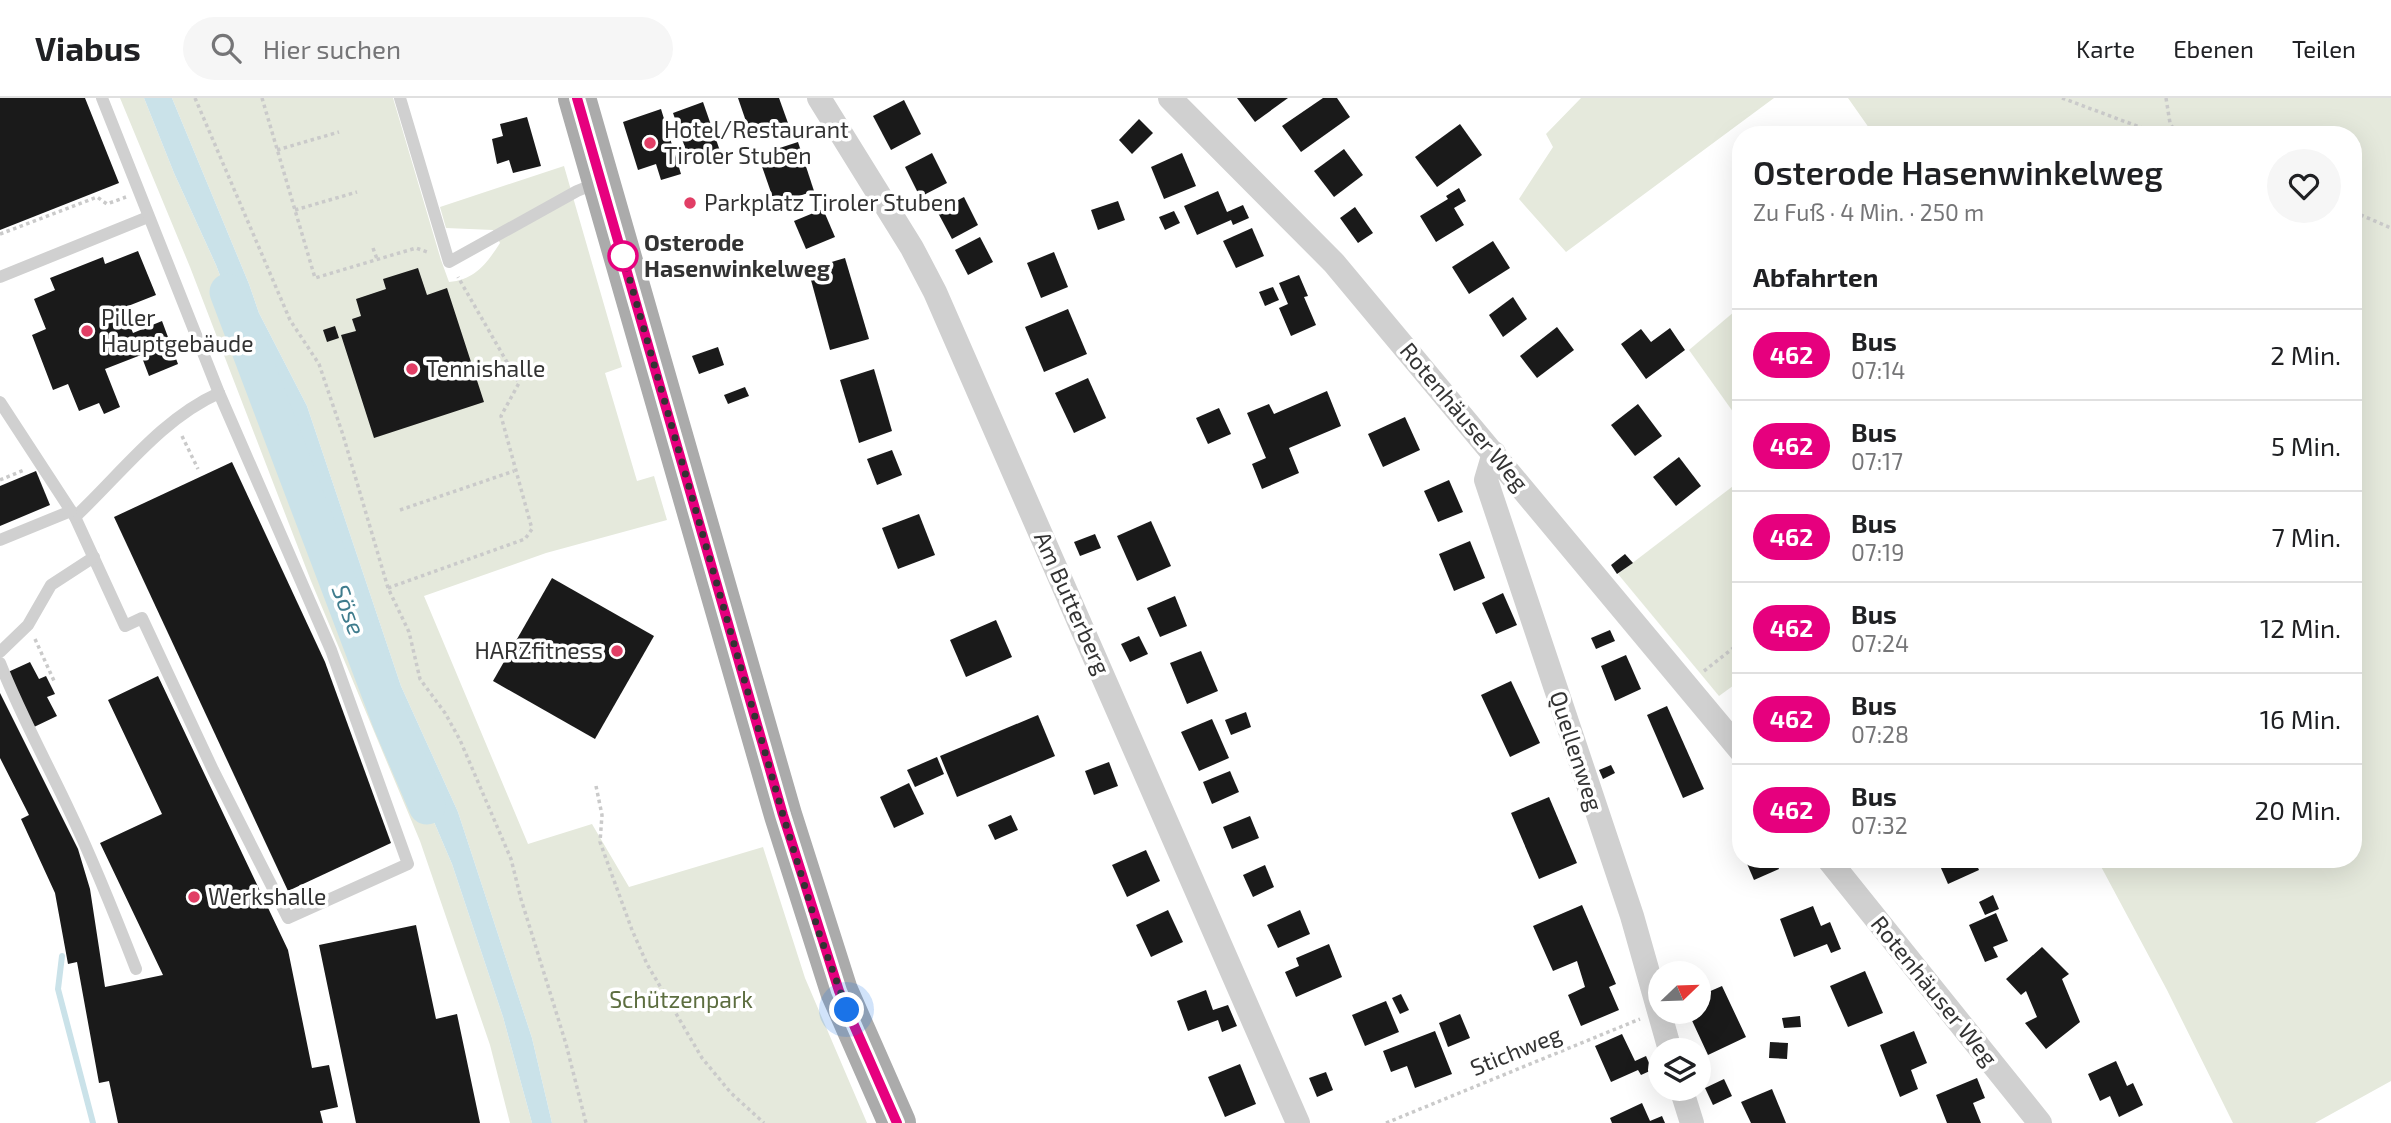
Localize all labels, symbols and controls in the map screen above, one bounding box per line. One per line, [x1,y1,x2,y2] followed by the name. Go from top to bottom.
[183,17,673,80] search box
[35,28,141,68] text: Viabus
[207,29,245,67] icon: search
[263,33,401,64] text: Hier suchen
[2076,34,2135,63] text: Karte
[2173,34,2254,63] text: Ebenen
[2292,34,2356,63] text: Teilen
[664,115,849,169] place label: Hotel/Restaurant Tiroler Stuben
[642,135,658,151] marker: Hotel/Restaurant Tiroler Stuben
[2267,149,2341,223] button: heart
[1753,152,2163,192] text: Osterode Hasenwinkelweg
[704,188,957,216] place label: Parkplatz Tiroler Stuben
[682,195,698,211] marker: Parkplatz Tiroler Stuben
[1753,198,1984,226] text: Zu Fuß · 4 Min. · 250 m
[644,228,831,282] place label: Osterode Hasenwinkelweg
[608,241,638,271] marker: Osterode Hasenwinkelweg
[1753,261,1878,292] text: Abfahrten
[101,303,254,357] place label: Piller Hauptgebäude
[79,323,95,339] marker: Piller Hauptgebäude
[1851,325,1897,356] text: Bus
[1395,337,1535,496] street label: Rotenhäuser Weg
[2270,339,2341,370] text: 2 Min.
[1770,340,1813,369] text: 462
[426,354,545,382] place label: Tennishalle
[1851,356,1905,384] text: 07:14
[404,361,420,377] marker: Tennishalle
[1851,416,1897,447] text: Bus
[2271,430,2341,461] text: 5 Min.
[1770,431,1813,460] text: 462
[1851,447,1903,475] text: 07:17
[1851,507,1897,538] text: Bus
[2272,521,2341,552] text: 7 Min.
[1770,522,1813,551] text: 462
[1029,527,1117,679] street label: Am Butterberg
[1851,538,1904,566] text: 07:19
[327,580,372,639] water label: Söse
[1851,598,1897,629] text: Bus
[2260,612,2341,643] text: 12 Min.
[1770,613,1813,642] text: 462
[1851,629,1909,657] text: 07:24
[474,636,603,664] place label: HARZfitness
[609,643,625,659] marker: HARZfitness
[1544,687,1610,814] street label: Quellenweg
[1851,689,1897,720] text: Bus
[2260,703,2341,734] text: 16 Min.
[1770,704,1813,733] text: 462
[1851,720,1909,748] text: 07:28
[1851,780,1897,811] text: Bus
[2255,794,2341,825] text: 20 Min.
[1770,795,1813,824] text: 462
[1851,811,1908,839] text: 07:32
[208,882,326,910] place label: Werkshalle
[186,889,202,905] marker: Werkshalle
[1866,910,2004,1071] street label: Rotenhäuser Weg
[1648,961,1712,1024] north arrow
[1648,961,1711,1101] map controls
[609,985,753,1013] park label: Schützenpark
[829,992,864,1027] your location
[1466,1019,1565,1081] street label: Stichweg
[1648,1038,1711,1101] button: layers

